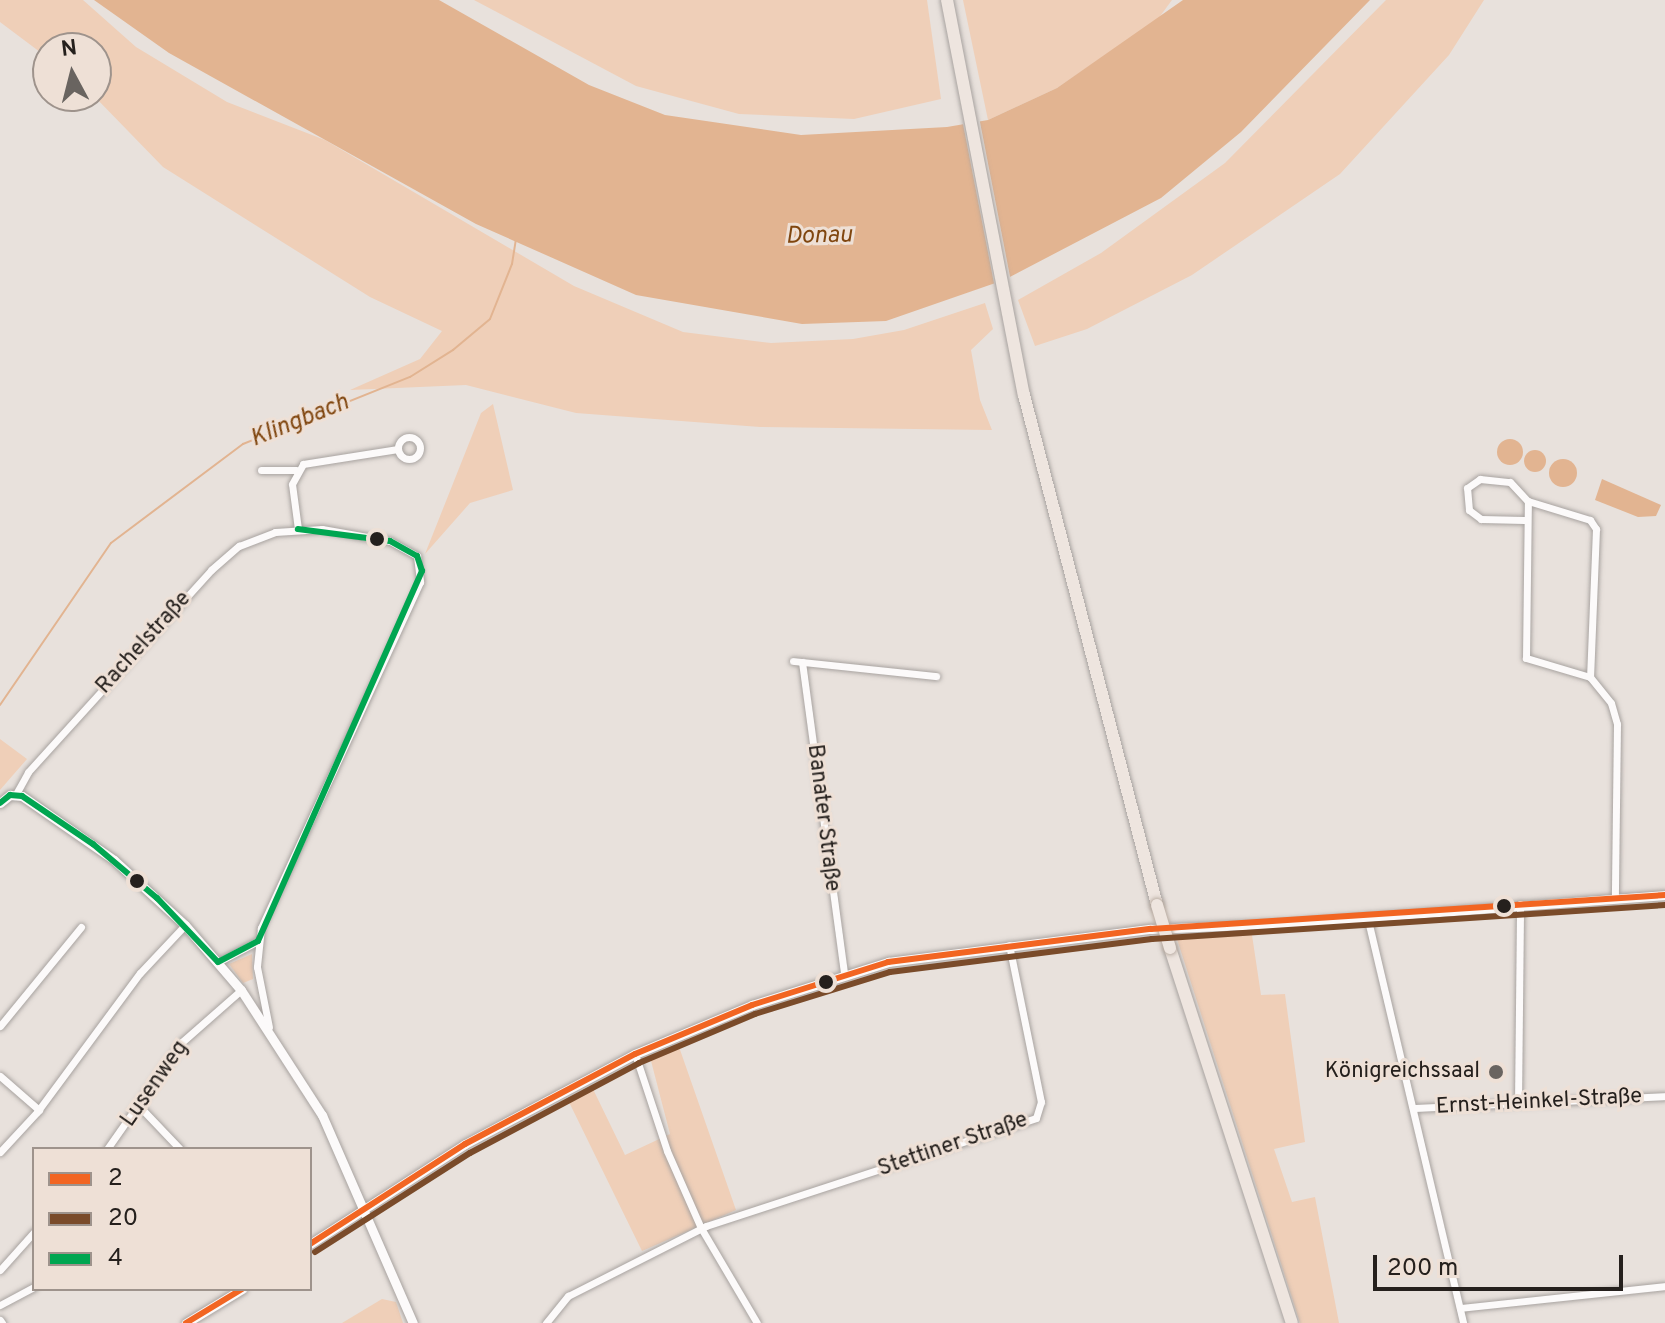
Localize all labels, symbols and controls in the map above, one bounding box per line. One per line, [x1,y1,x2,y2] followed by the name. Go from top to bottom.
[32,32,112,112] north arrow
[60,35,79,64] text: N
[785,222,853,252] water label: Donau
[247,389,353,455] water label: Klingbach
[369,531,385,547] unlabelled marker
[91,586,197,700] street label: Rachelstraße
[801,743,845,893] street label: Banater Straße
[129,873,145,889] unlabelled marker
[1496,898,1512,914] unlabelled marker
[818,974,834,990] unlabelled marker
[116,1036,194,1132] street label: Lusenweg
[1325,1059,1480,1085] place label: Königreichssaal
[1487,1063,1505,1081] marker: Königreichssaal
[1435,1083,1643,1121] street label: Ernst-Heinkel-Straße
[875,1107,1031,1183] street label: Stettiner Straße
[32,1147,312,1291] legend
[108,1164,123,1194] text: 2
[108,1204,138,1234] text: 20
[1377,1239,1627,1289] scale bar
[108,1244,123,1274] text: 4
[1387,1254,1458,1284] text: 200 m

